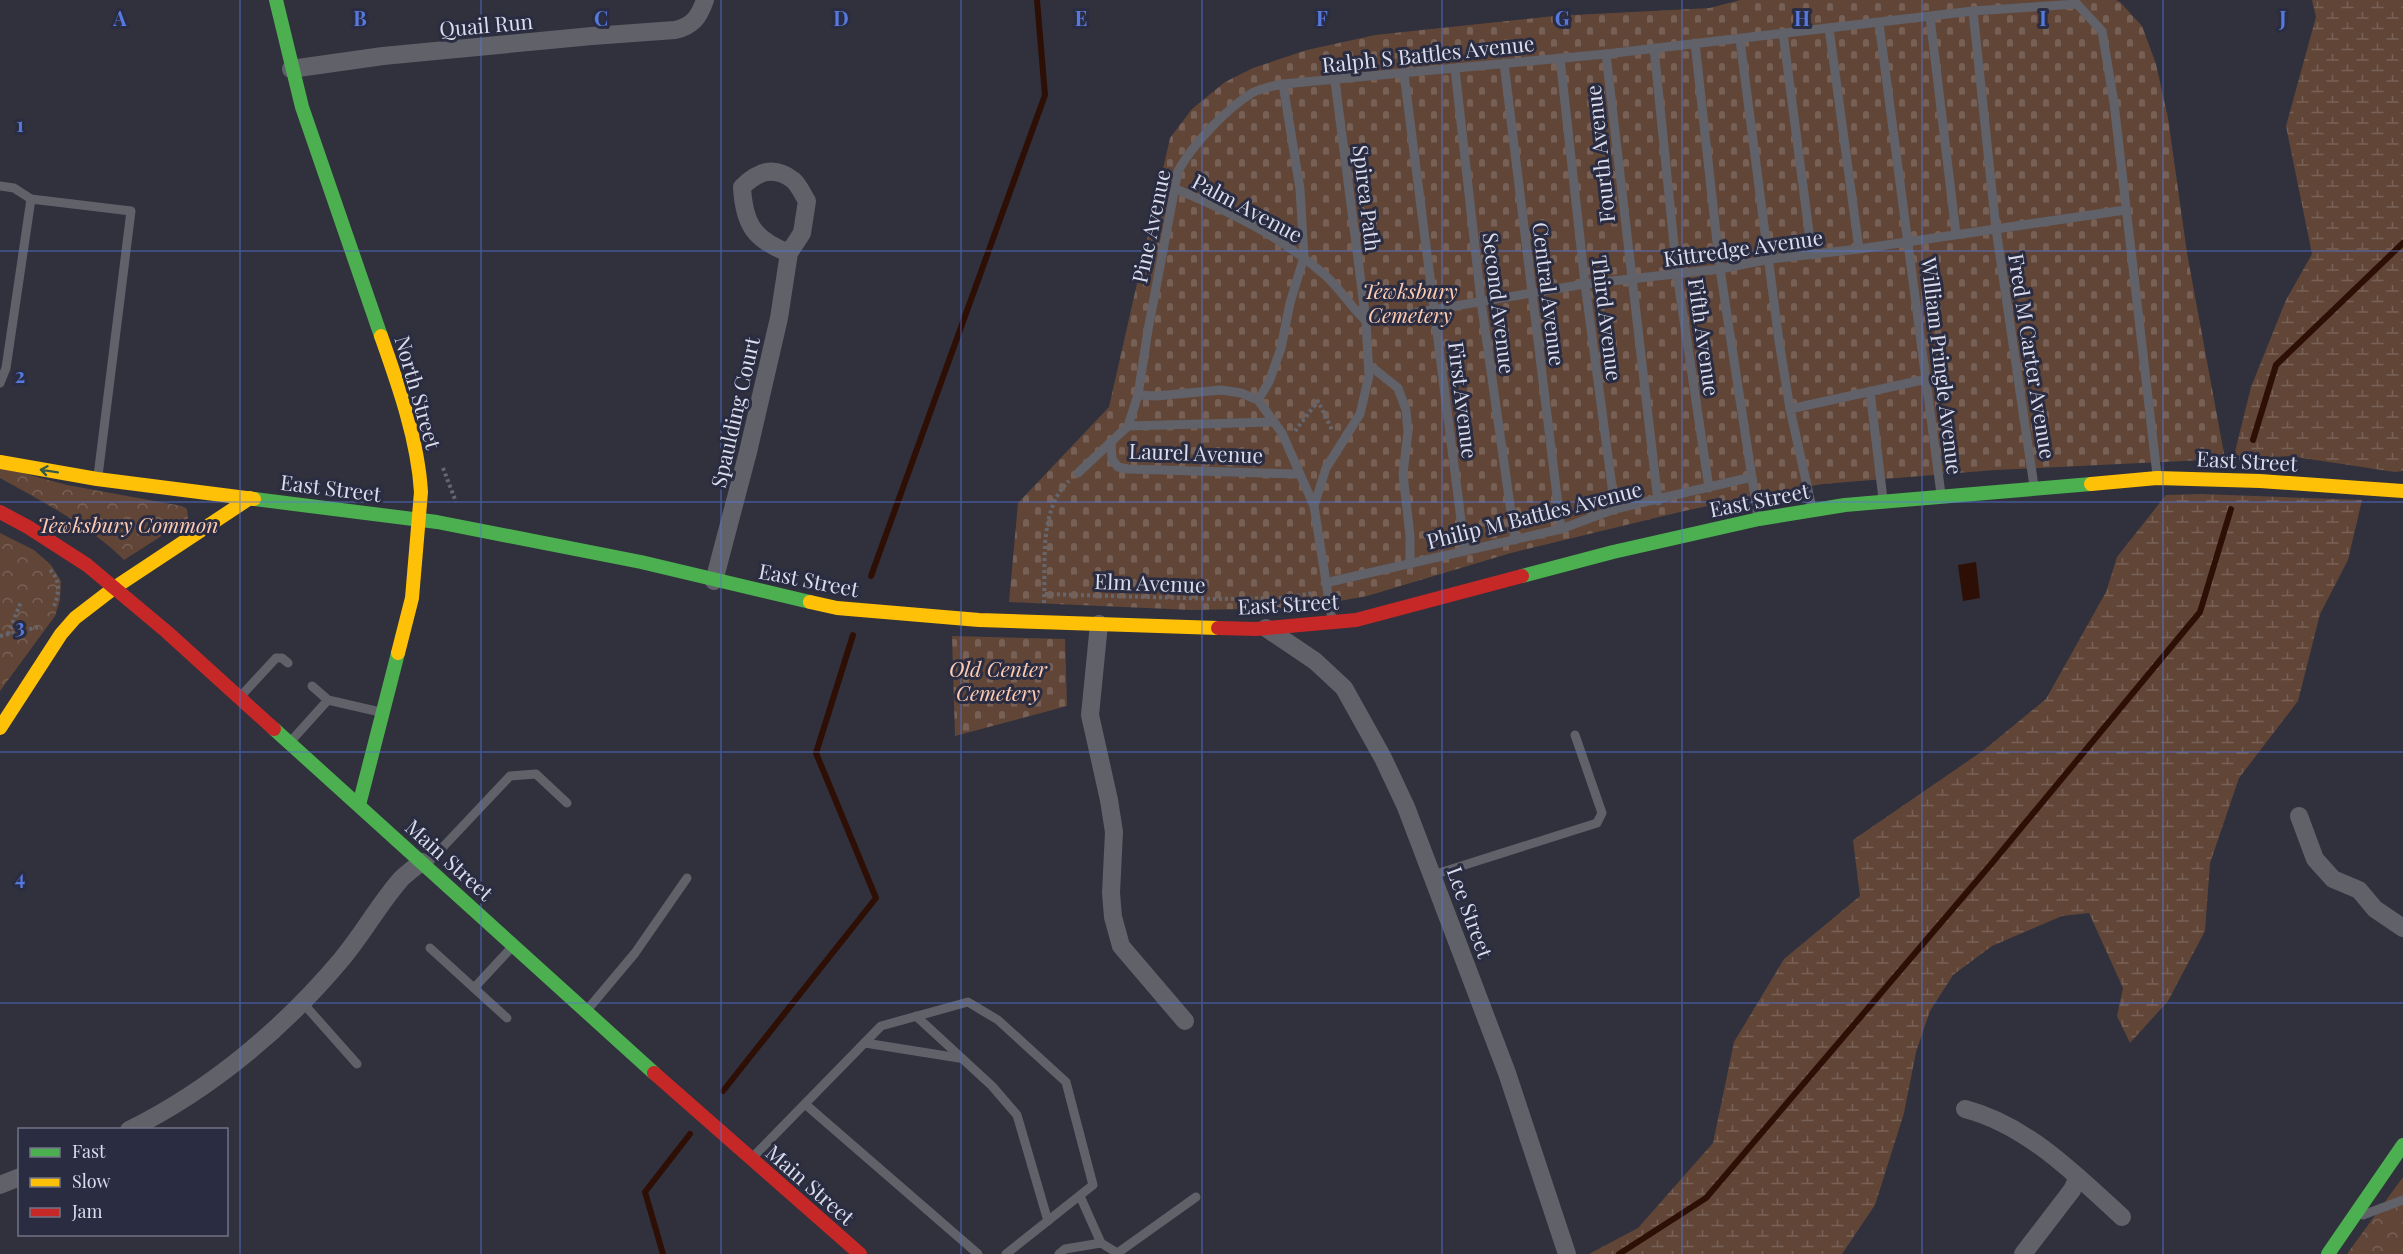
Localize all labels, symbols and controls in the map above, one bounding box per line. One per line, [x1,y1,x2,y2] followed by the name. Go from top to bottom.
[112,4,127,31] text: A
[353,4,367,31] text: B
[594,4,608,31] text: C
[833,4,849,31] text: D
[1075,4,1087,31] text: E
[1316,4,1328,31] text: F
[1555,4,1570,31] text: G
[1794,4,1810,31] text: H
[2039,4,2047,31] text: I
[2278,4,2287,31] text: J
[438,6,534,42] street label: Quail Run
[1320,28,1536,78] street label: Ralph S Battles Avenue
[1578,84,1620,224] street label: Fourth Avenue
[16,110,24,137] text: 1
[1348,143,1388,253] street label: Spirea Path
[1188,166,1308,248] street label: Palm Avenue
[1124,167,1176,285] street label: Pine Avenue
[1527,220,1573,368] street label: Central Avenue
[1661,222,1825,272] street label: Kittredge Avenue
[1477,231,1523,375] street label: Second Avenue
[2003,251,2063,461] street label: Fred M Carter Avenue
[1586,254,1630,382] street label: Third Avenue
[1916,255,1970,476] street label: William Pringle Avenue
[1362,276,1458,328] park label: Tewksbury Cemetery
[1683,276,1727,398] street label: Fifth Avenue
[389,332,449,452] street label: North Street
[703,333,765,490] street label: Spaulding Court
[1443,340,1485,460] street label: First Avenue
[15,361,25,388] text: 2
[1128,436,1264,468] street label: Laurel Avenue
[2196,443,2299,477] street label: East Street
[39,465,59,476] one-way arrow
[279,467,384,507] street label: East Street
[1423,474,1645,554] street label: Philip M Battles Avenue
[1707,475,1812,522] street label: East Street
[37,510,219,538] park label: Tewksbury Common
[757,556,862,603] street label: East Street
[1094,566,1206,598] street label: Elm Avenue
[1237,586,1340,620] street label: East Street
[15,612,25,639] text: 3
[949,654,1048,706] park label: Old Center Cemetery
[400,812,500,906] street label: Main Street
[1442,862,1501,962] street label: Lee Street
[15,863,25,890] text: 4
[18,1128,228,1236] legend
[761,1138,862,1231] street label: Main Street
[72,1139,106,1163] text: Fast
[72,1169,110,1193] text: Slow
[71,1199,102,1223] text: Jam

